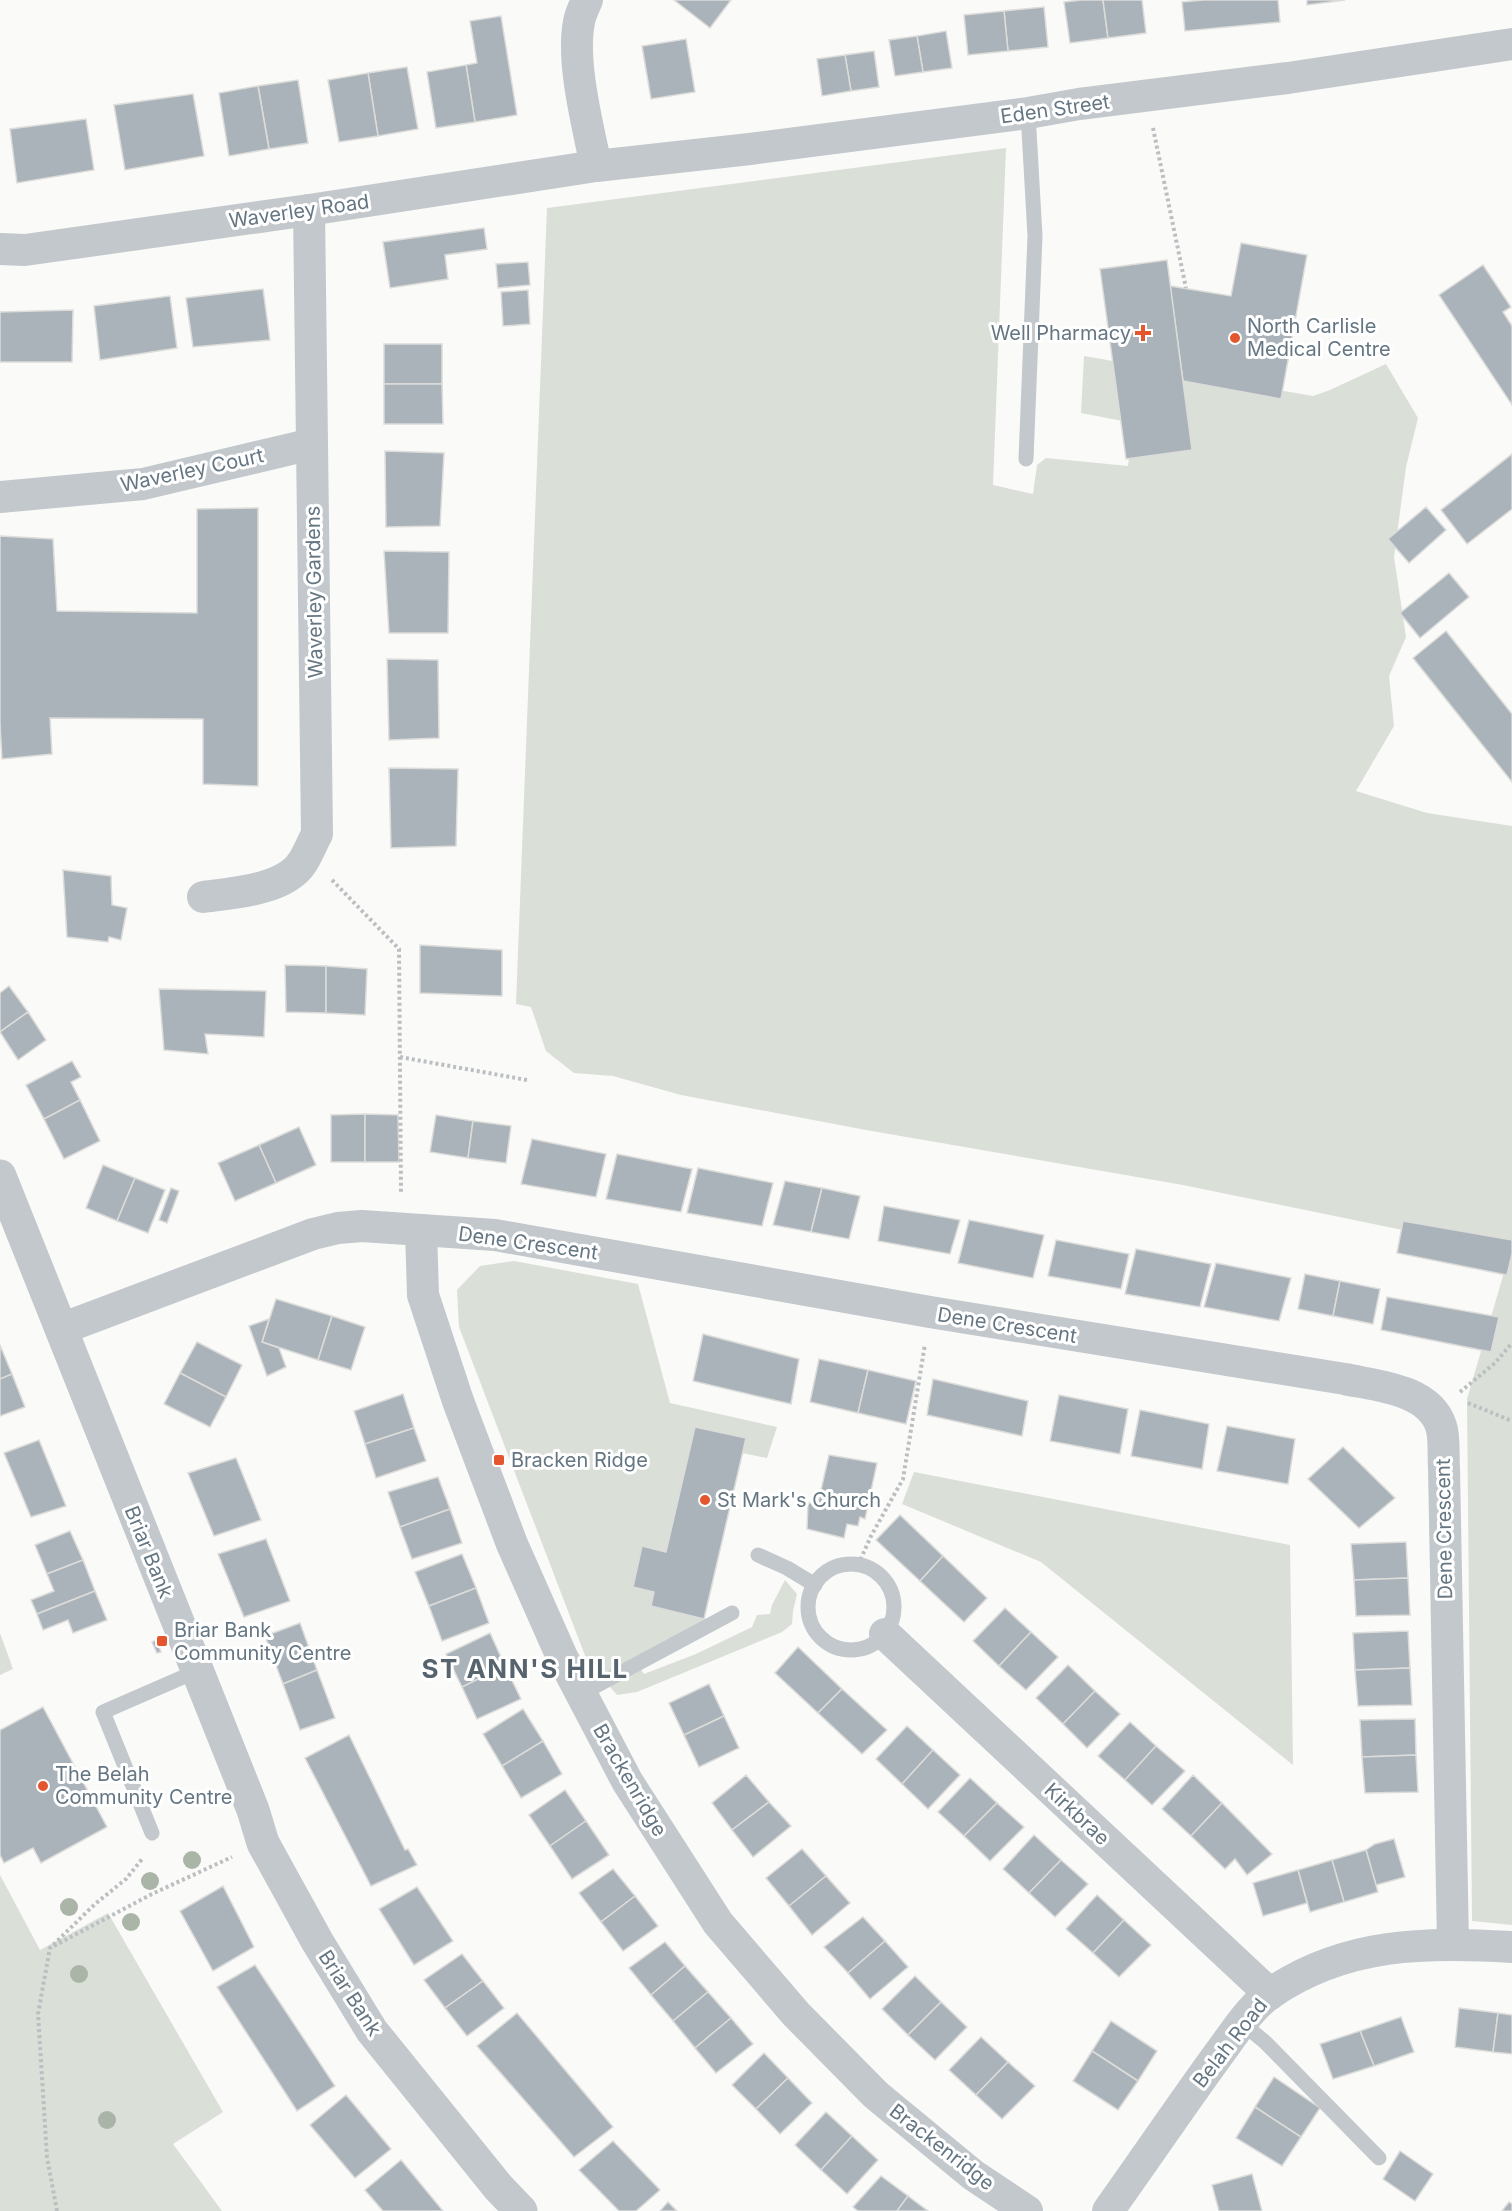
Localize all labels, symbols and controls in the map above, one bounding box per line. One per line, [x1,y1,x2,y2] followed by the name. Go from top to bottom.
[999,89,1111,129] street label: Eden Street
[227,189,371,233] street label: Waverley Road
[1247,314,1391,361] place label: North Carlisle Medical Centre
[991,321,1131,345] place label: Well Pharmacy
[1136,326,1150,340] marker: Well Pharmacy
[1228,331,1242,345] marker: North Carlisle Medical Centre
[118,443,266,497] street label: Waverley Court
[300,506,328,678] street label: Waverley Gardens
[457,1221,600,1265] street label: Dene Crescent
[936,1302,1079,1348] street label: Dene Crescent
[511,1448,648,1472] place label: Bracken Ridge
[492,1453,506,1467] marker: Bracken Ridge
[1431,1458,1457,1600] street label: Dene Crescent
[717,1488,881,1512] place label: St Mark's Church
[698,1493,712,1507] marker: St Mark's Church
[120,1502,178,1602] street label: Briar Bank
[174,1618,351,1665] place label: Briar Bank Community Centre
[155,1634,169,1648] marker: Briar Bank Community Centre
[421,1653,629,1684] district label: ST ANN'S HILL
[588,1719,672,1841] street label: Brackenridge
[55,1762,232,1809] place label: The Belah Community Centre
[1040,1778,1114,1850] street label: Kirkbrae
[36,1779,50,1793] marker: The Belah Community Centre
[313,1946,387,2040] street label: Briar Bank
[1188,1994,1272,2092] street label: Belah Road
[885,2099,999,2195] street label: Brackenridge

